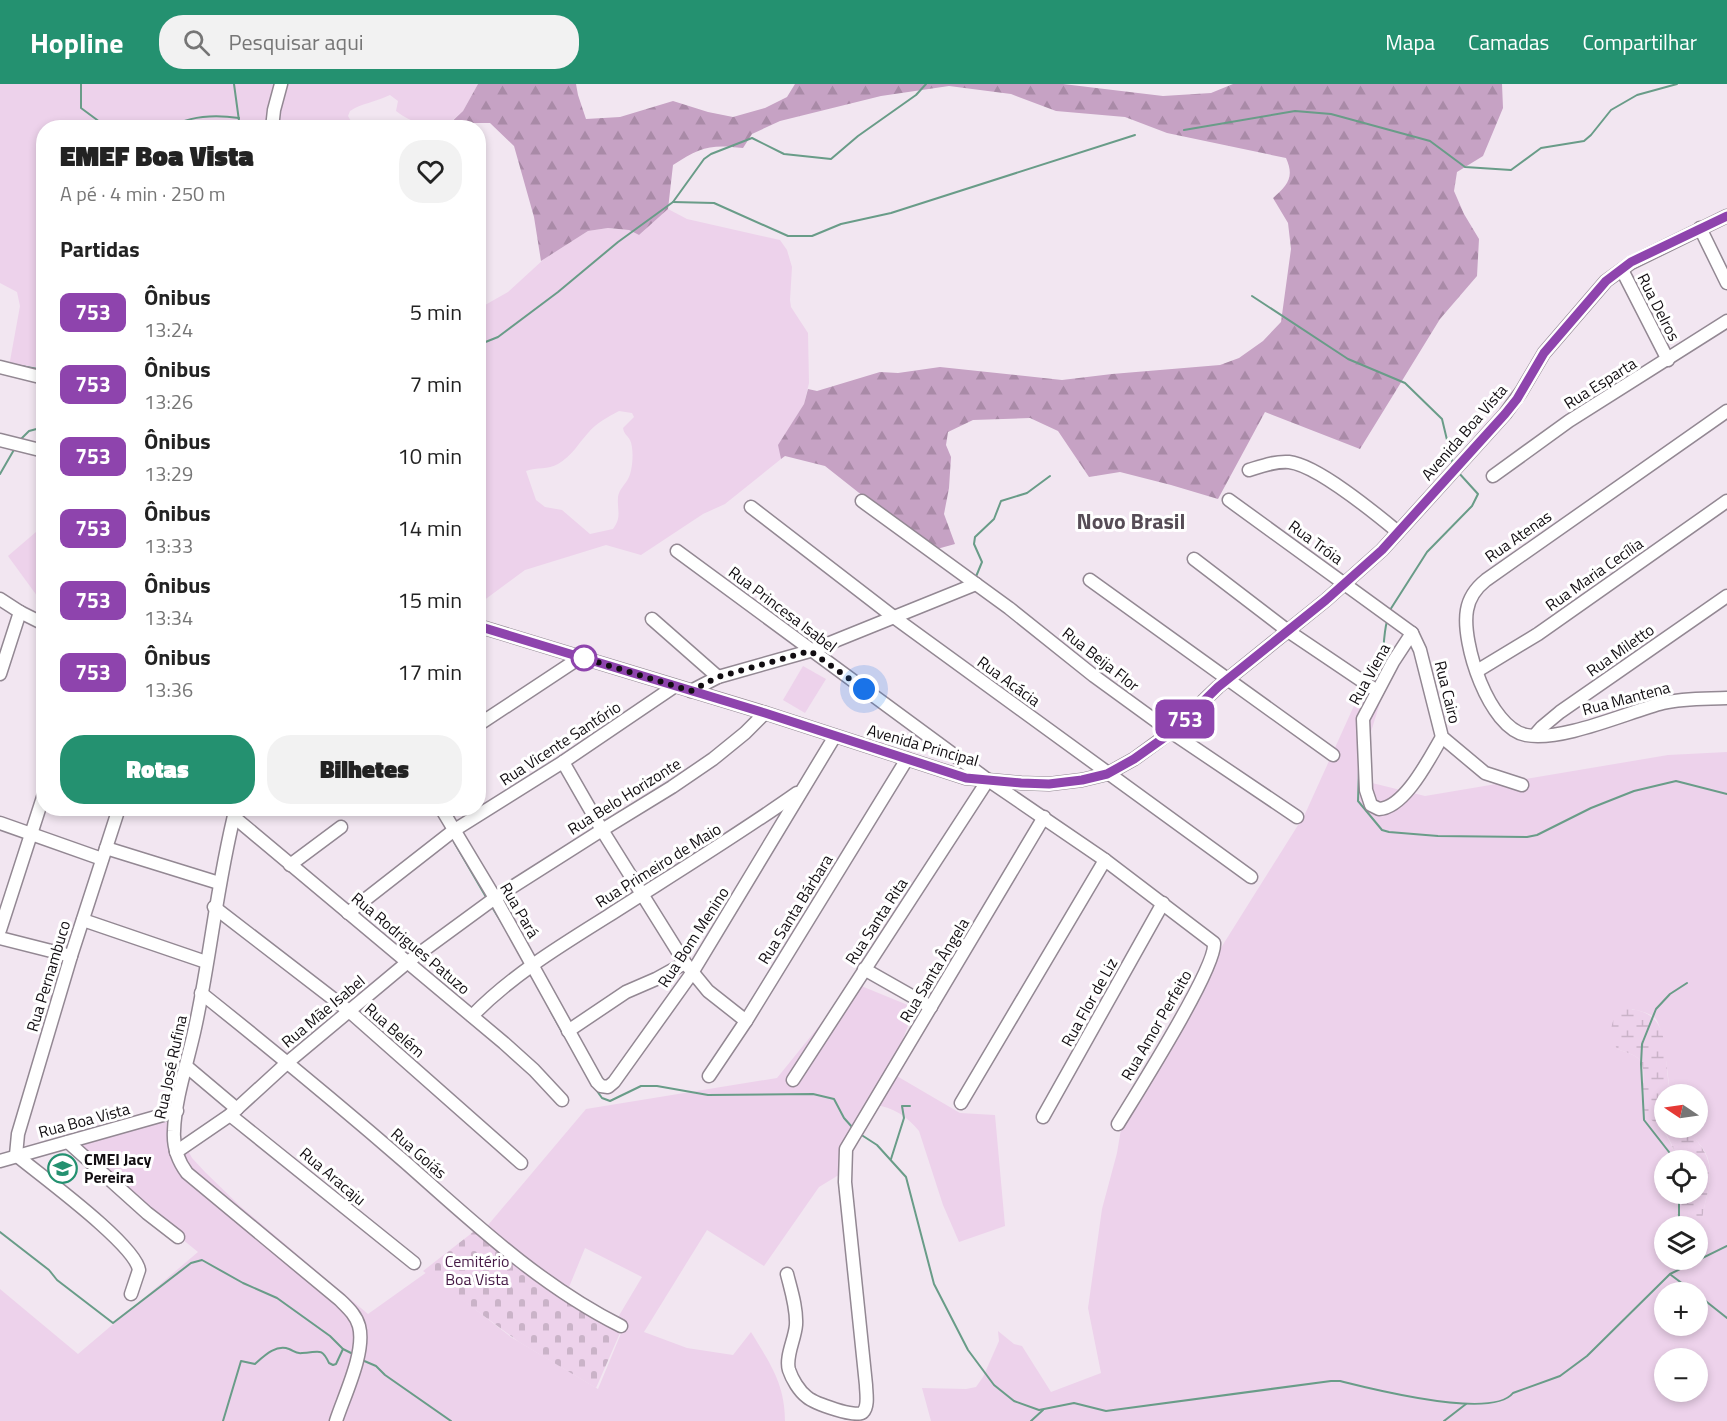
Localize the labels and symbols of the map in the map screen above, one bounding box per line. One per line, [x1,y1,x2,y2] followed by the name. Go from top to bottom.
[1632,269,1686,345] street label: Rua Delros
[1559,351,1641,415] street label: Rua Esparta
[1415,379,1513,485] street label: Avenida Boa Vista
[1077,504,1185,538] district label: Novo Brasil
[1480,504,1556,568] street label: Rua Atenas
[1284,514,1348,570] street label: Rua Tróia
[1540,531,1648,617] street label: Rua Maria Cecília
[724,560,842,658] street label: Rua Princesa Isabel
[1581,618,1659,682] street label: Rua Miletto
[1057,621,1145,697] street label: Rua Beija Flor
[1342,639,1396,709] street label: Rua Viena
[571,645,597,671] unlabelled marker
[973,650,1045,712] street label: Rua Acácia
[1429,658,1467,726] street label: Rua Cairo
[849,674,879,704] your location
[1579,675,1673,721] street label: Rua Mantena
[495,695,625,791] street label: Rua Vicente Santório
[1150,700,1220,738] line badge: 753
[865,718,981,772] street label: Avenida Principal
[563,751,685,841] street label: Rua Belo Horizonte
[591,817,725,913] street label: Rua Primeiro de Maio
[752,849,838,969] street label: Rua Santa Bárbara
[839,873,913,969] street label: Rua Santa Rita
[494,878,546,942] street label: Rua Pará
[651,882,735,992] street label: Rua Bom Menino
[346,886,476,1000] street label: Rua Rodrigues Patuzo
[893,913,975,1027] street label: Rua Santa Ângela
[20,917,76,1035] street label: Rua Pernambuco
[1055,953,1123,1051] street label: Rua Flor de Liz
[1115,965,1197,1085] street label: Rua Amor Perfeito
[276,969,370,1053] street label: Rua Mãe Isabel
[360,997,430,1063] street label: Rua Belém
[147,1013,193,1121] street label: Rua José Rufina
[1654,1084,1708,1138] north arrow
[36,1096,132,1144] street label: Rua Boa Vista
[386,1122,452,1184] street label: Rua Goiás
[295,1141,371,1211] street label: Rua Aracaju
[84,1147,152,1189] place label: CMEI Jacy Pereira
[47,1152,79,1184] school or university icon: CMEI Jacy Pereira
[445,1249,509,1291] park label: Cemitério Boa Vista

